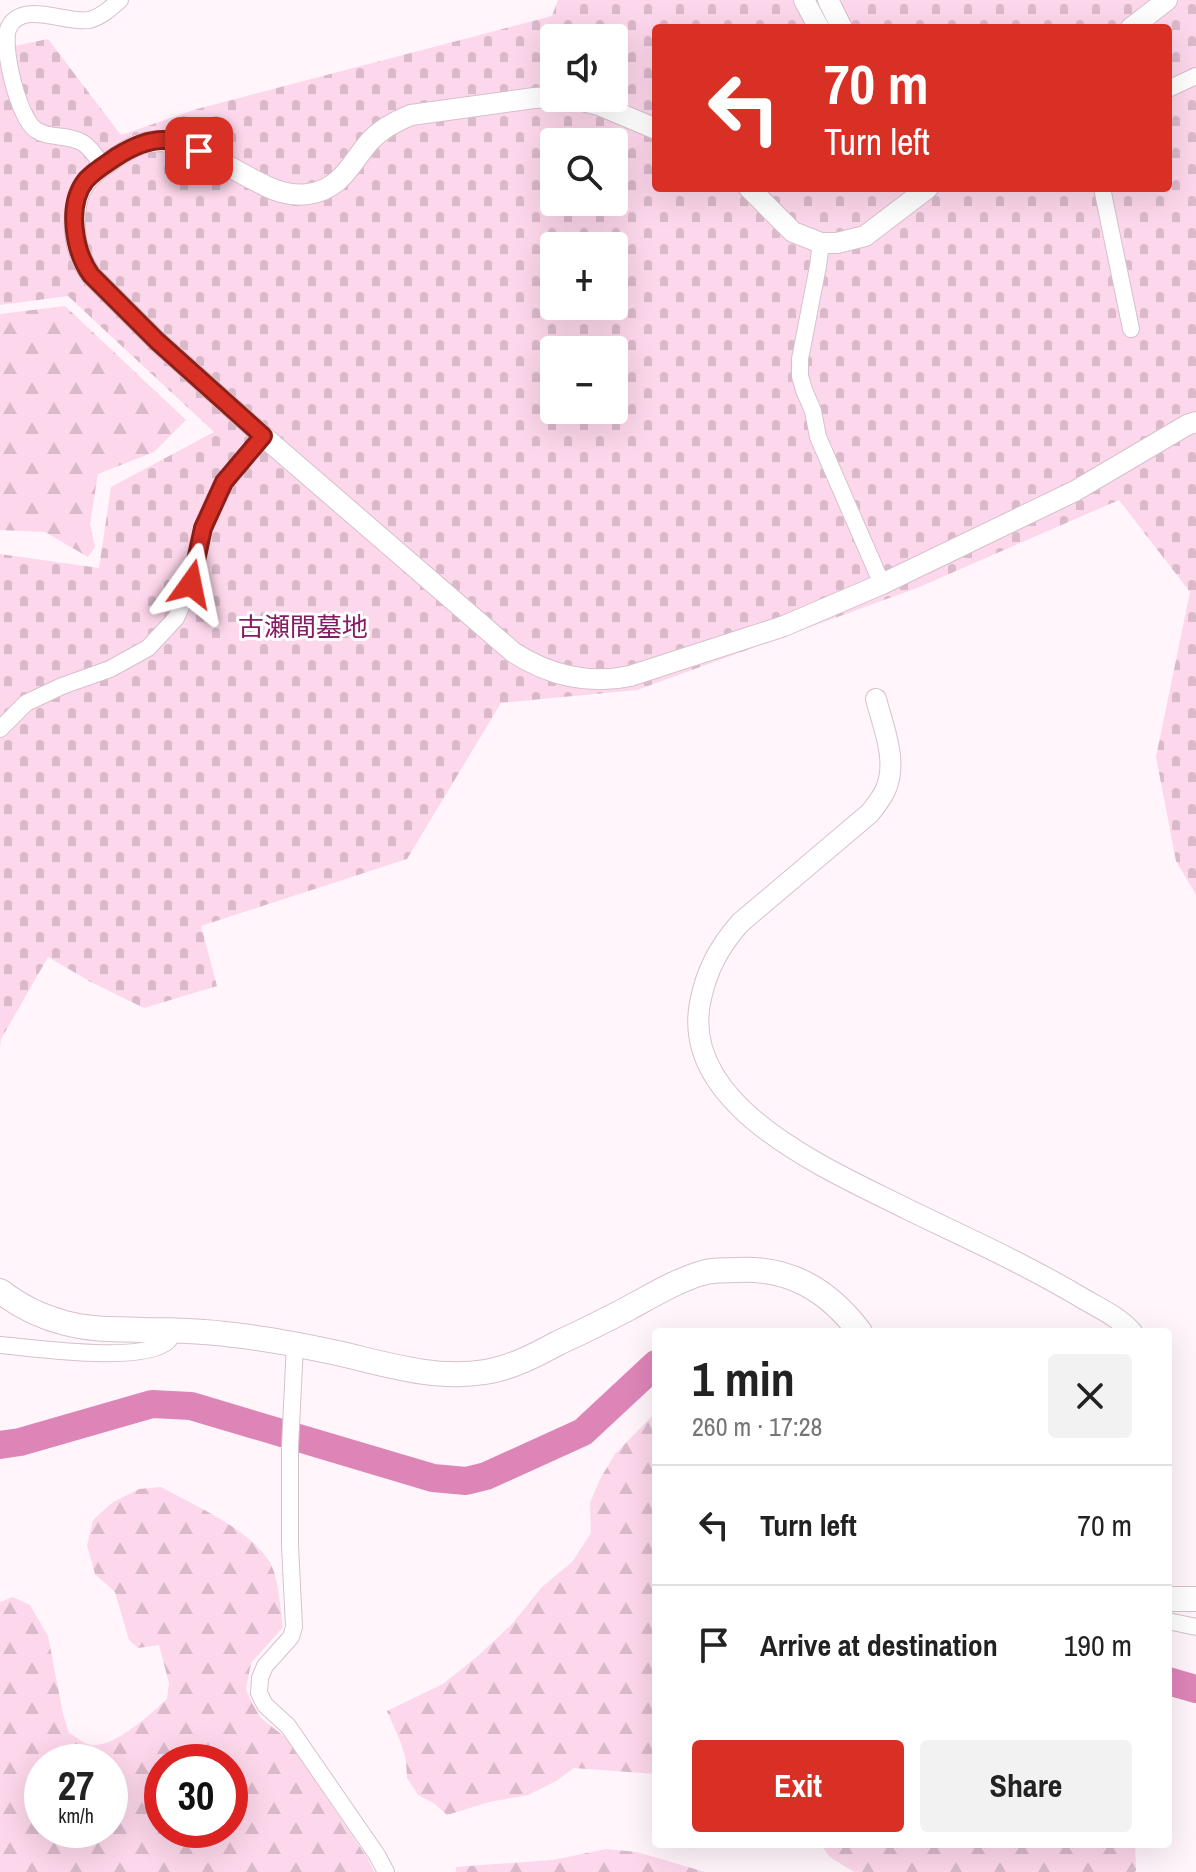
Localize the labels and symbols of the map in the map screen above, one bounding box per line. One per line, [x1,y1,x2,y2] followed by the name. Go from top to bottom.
[165,117,233,185] pin
[149,542,233,626] position arrow
[238,609,368,644] park label: 古瀬間墓地
[144,1744,248,1848] speed limit sign: 30

